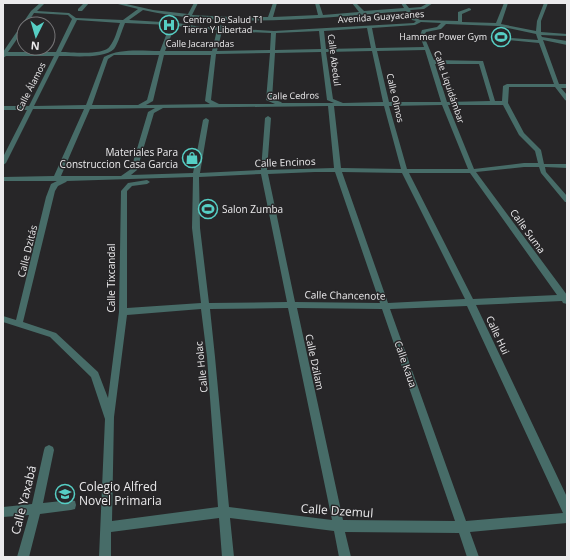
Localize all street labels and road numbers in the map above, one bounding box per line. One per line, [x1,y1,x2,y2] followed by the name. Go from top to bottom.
[337,7,425,26] street label: Avenida Guayacanes
[325,33,344,87] street label: Calle Abedul
[166,37,234,50] street label: Calle Jacarandas
[431,49,468,125] street label: Calle Liquidámbar
[13,60,49,114] street label: Calle Álamos
[384,72,407,124] street label: Calle Olmos
[267,89,319,102] street label: Calle Cedros
[254,154,316,170] street label: Calle Encinos
[507,206,549,256] street label: Calle Suma
[14,223,40,279] street label: Calle Dzitás
[104,243,118,313] street label: Calle Tixcandal
[304,287,386,303] street label: Calle Chancenote
[483,313,513,357] street label: Calle Hui
[302,333,328,391] street label: Calle Dzilam
[391,339,421,389] street label: Calle Kaua
[191,341,211,393] street label: Calle Holac
[7,464,40,536] street label: Calle Yaxabá
[300,499,374,522] street label: Calle Dzemul

